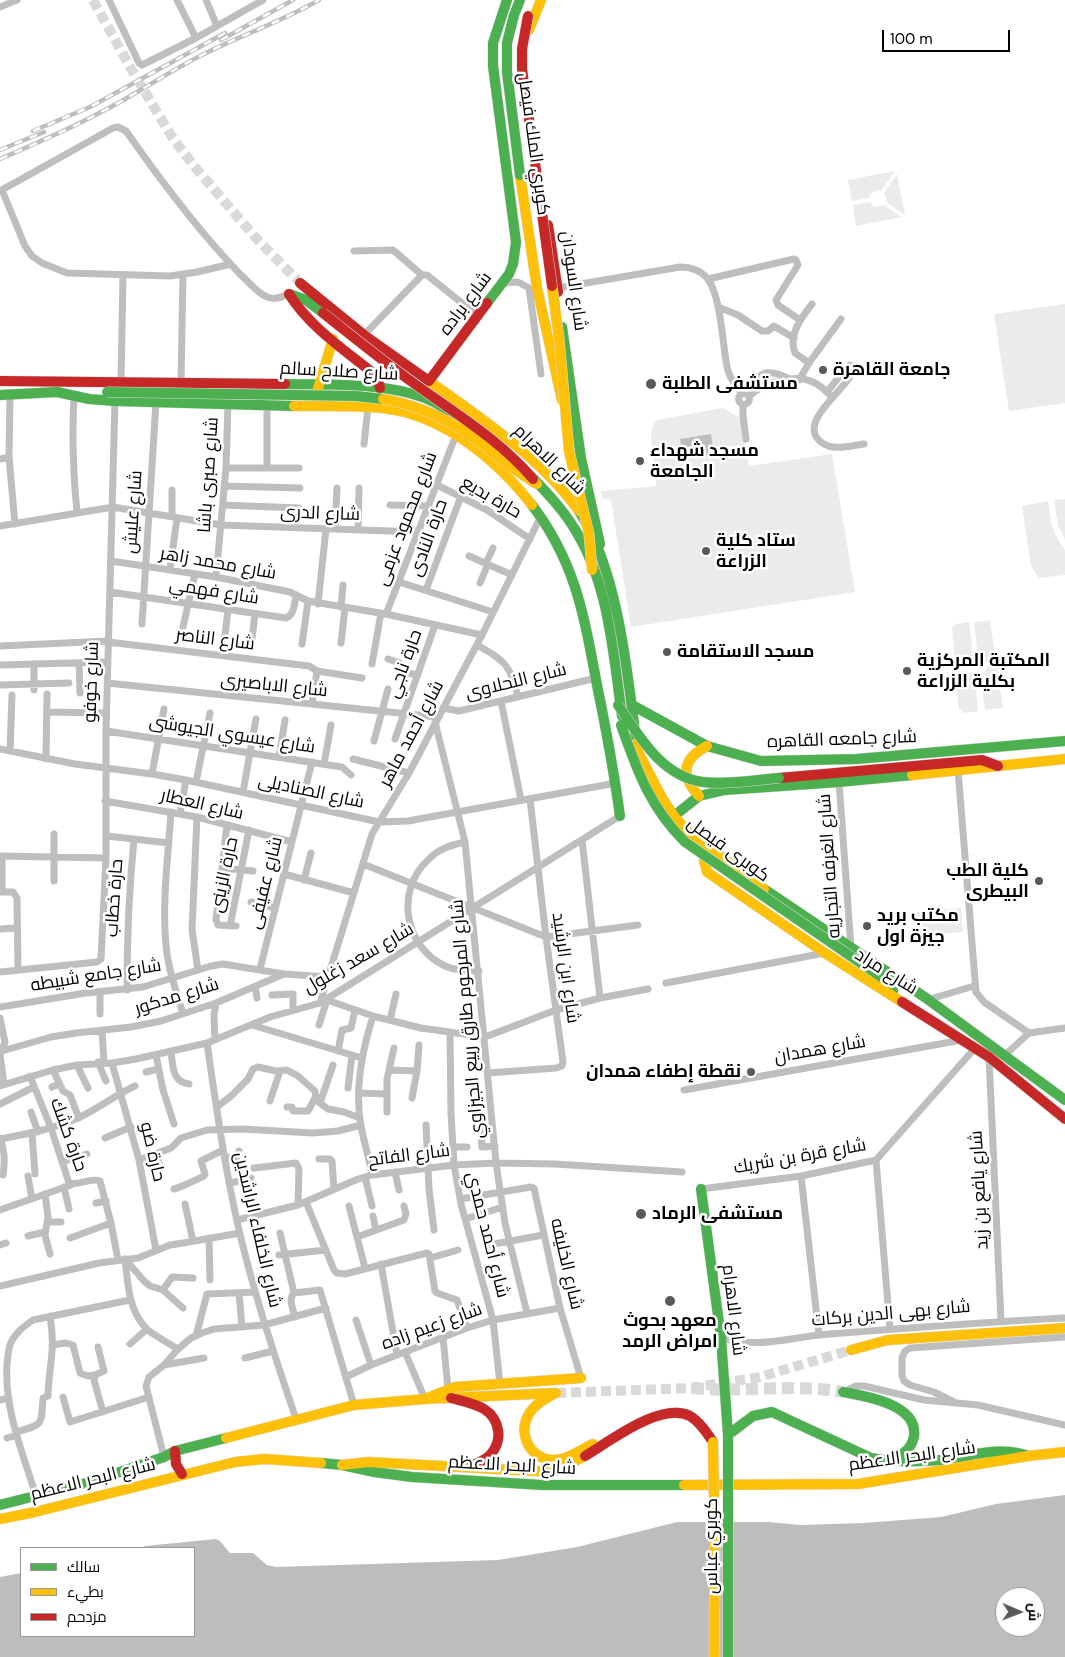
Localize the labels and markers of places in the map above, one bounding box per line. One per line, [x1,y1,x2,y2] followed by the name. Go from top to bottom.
[833,359,950,381] place label: جامعة القاهرة
[817,364,829,376] marker: جامعة القاهرة
[662,373,798,395] place label: مستشفى الطلبة
[644,377,658,391] marker: مستشفى الطلبة
[650,440,759,482] place label: مسجد شهداء الجامعة
[634,455,646,467] marker: مسجد شهداء الجامعة
[716,530,796,572] place label: ستاد كلية الزراعة
[700,545,712,557] marker: ستاد كلية الزراعة
[677,641,814,663] place label: مسجد الاستقامة
[661,646,673,658] marker: مسجد الاستقامة
[917,650,1050,692] place label: المكتبة المركزية بكلية الزراعة
[901,665,913,677] marker: المكتبة المركزية بكلية الزراعة
[946,860,1029,902] place label: كلية الطب البيطرى
[1033,875,1045,887] marker: كلية الطب البيطرى
[877,905,959,948] place label: مكتب بريد جيزة اول
[861,920,873,932] marker: مكتب بريد جيزة اول
[586,1061,741,1083] place label: نقطة إطفاء همدان
[745,1066,757,1078] marker: نقطة إطفاء همدان
[652,1203,783,1225] place label: مستشفى الرماد
[634,1207,648,1221] marker: مستشفى الرماد
[663,1294,677,1308] marker: معهد بحوث امراض الرمد
[622,1310,718,1352] place label: معهد بحوث امراض الرمد

